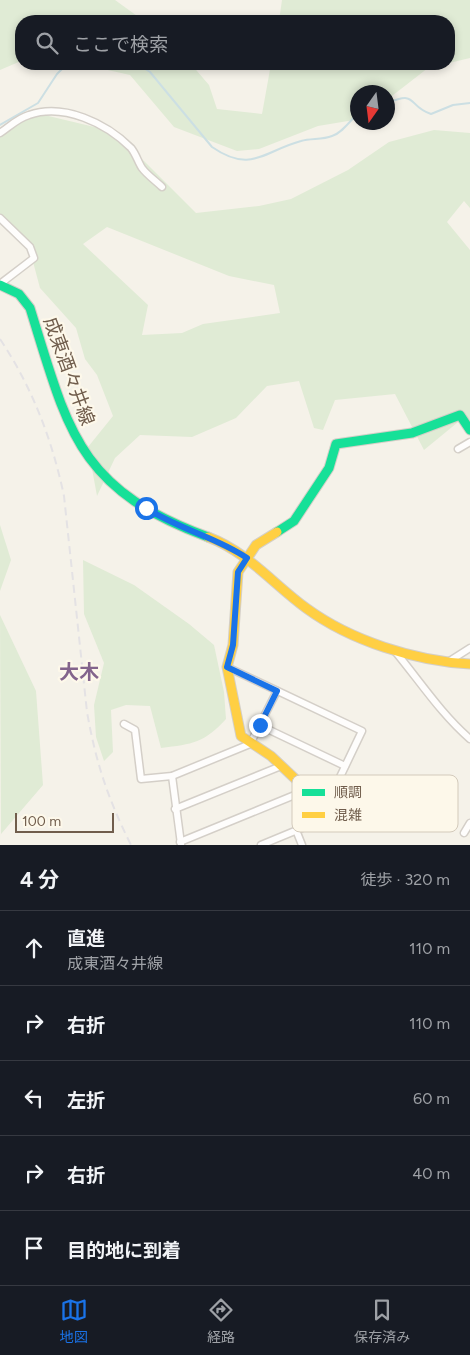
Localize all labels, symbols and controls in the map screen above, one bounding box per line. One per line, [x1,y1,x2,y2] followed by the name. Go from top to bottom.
[15,15,455,70] search box
[33,29,61,57] icon: search
[73,33,168,56] text: ここで検索
[350,85,395,130] north arrow
[39,313,99,429] street label: 成東酒々井線
[135,497,158,520] route start
[59,660,99,684] district label: 大木
[249,714,272,737] route end
[292,775,458,832] legend
[334,784,362,801] text: 順調
[334,807,362,824] text: 混雑
[15,810,114,833] scale bar
[22,813,61,830] text: 100 m
[20,867,59,892] text: 4 分
[361,870,450,889] text: 徒歩 · 320 m
[67,927,105,950] text: 直進
[20,934,48,962] icon: ahead
[409,939,450,958] text: 110 m
[67,954,163,973] text: 成東酒々井線
[20,1009,48,1037] icon: right
[67,1014,105,1037] text: 右折
[409,1014,450,1033] text: 110 m
[20,1084,48,1112] icon: left
[67,1089,105,1112] text: 左折
[413,1089,450,1108] text: 60 m
[20,1159,48,1187] icon: right
[67,1164,105,1187] text: 右折
[412,1164,450,1183] text: 40 m
[20,1234,48,1262] icon: arrive
[67,1239,181,1262] text: 目的地に到着
[60,1296,88,1346] tab: 地図
[207,1296,235,1346] tab: 経路
[354,1296,410,1346] tab: 保存済み

